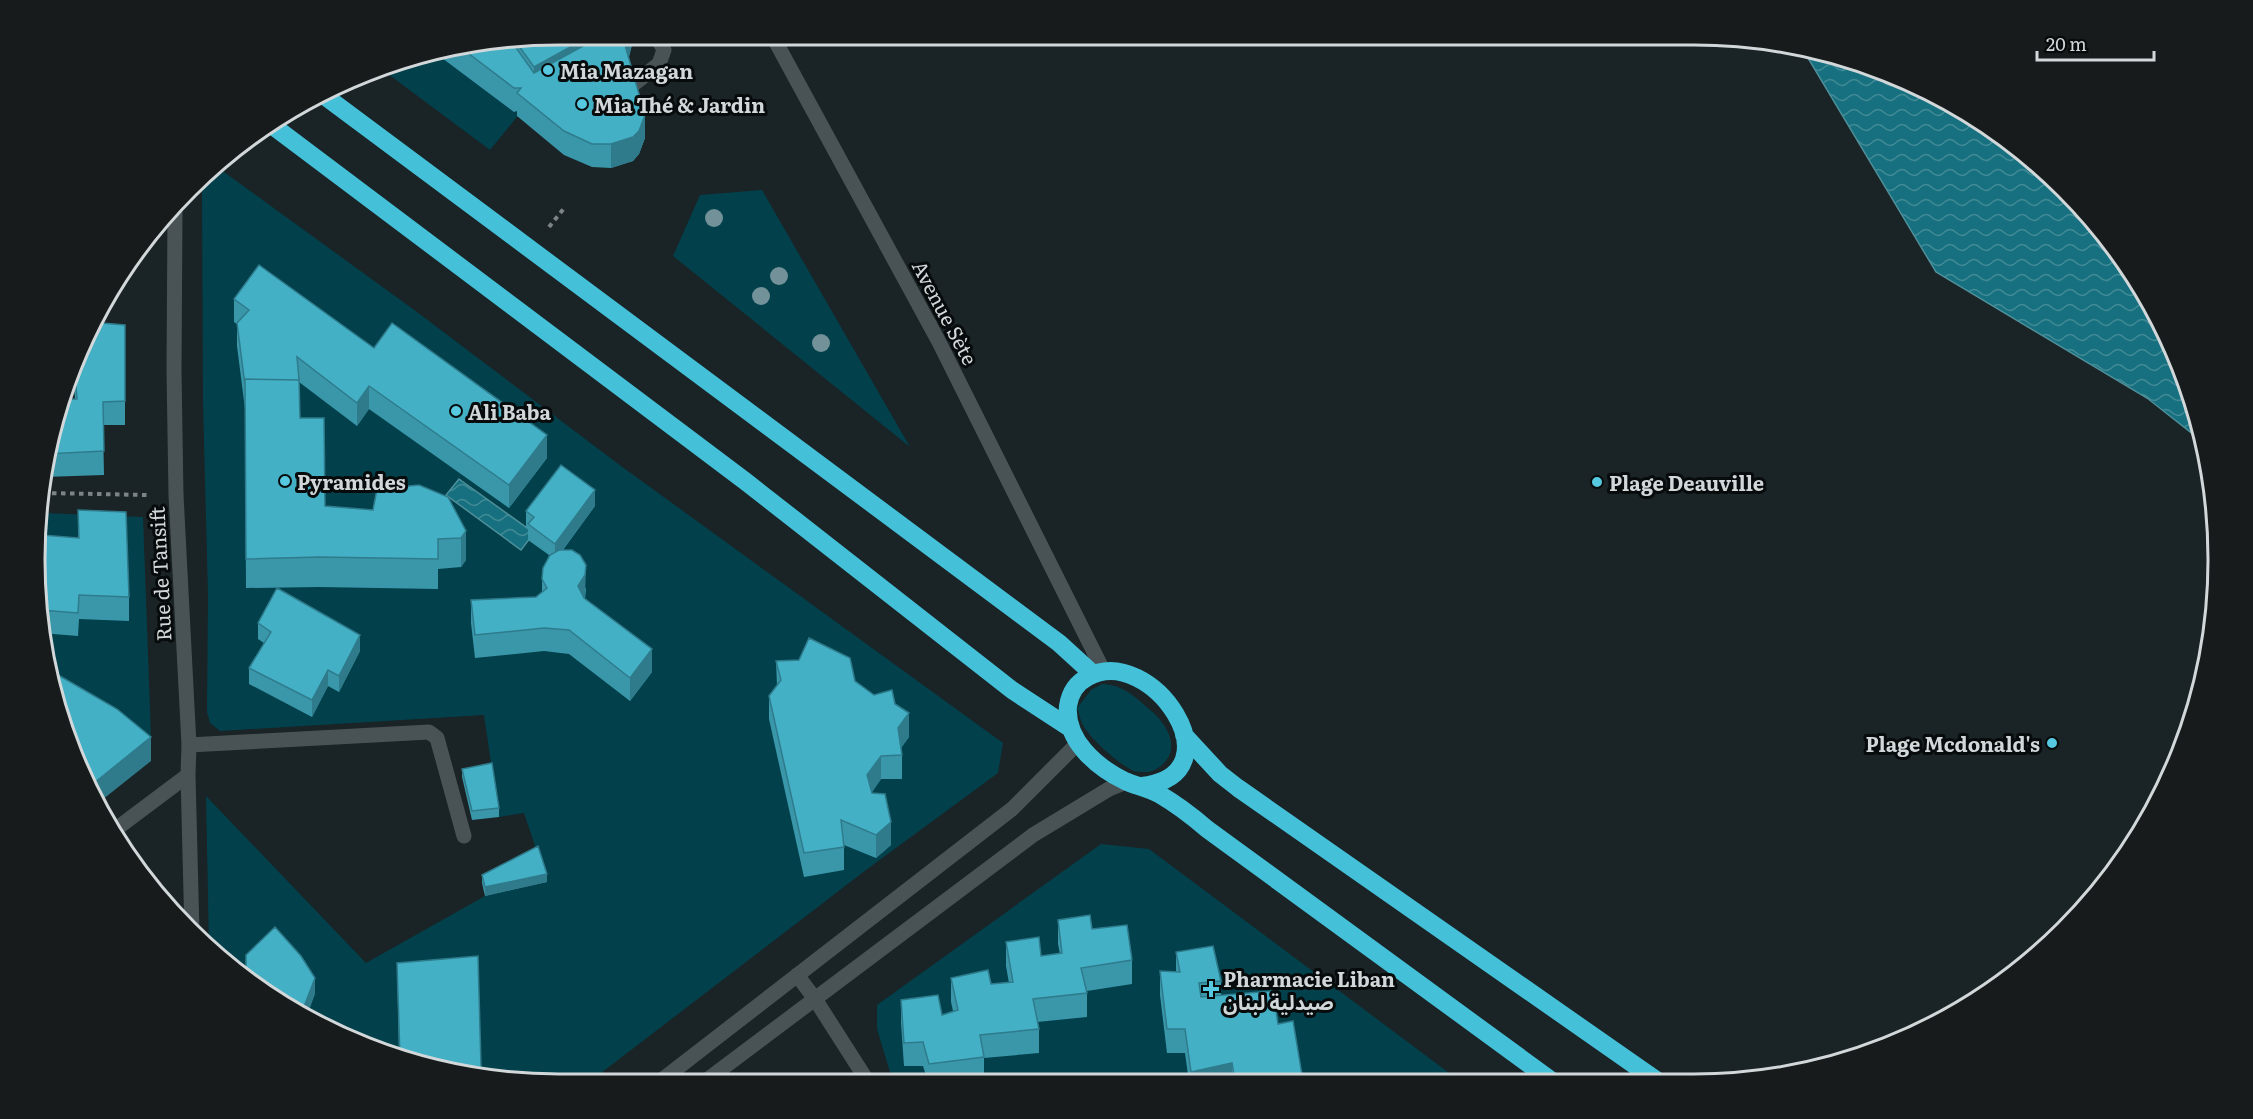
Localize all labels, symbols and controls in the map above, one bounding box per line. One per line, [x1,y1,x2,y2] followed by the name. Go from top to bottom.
[2037,24,2154,62] scale bar
[2046,30,2087,57] text: 20 m
[560,55,693,85] place label: Mia Mazagan
[541,63,555,77] marker: Mia Mazagan
[594,89,765,119] place label: Mia Thé & Jardin
[575,97,589,111] marker: Mia Thé & Jardin
[906,254,986,370] street label: Avenue Sète
[468,396,552,426] place label: Ali Baba
[449,404,463,418] marker: Ali Baba
[297,466,406,496] place label: Pyramides
[1609,467,1764,497] place label: Plage Deauville
[278,474,292,488] marker: Pyramides
[1590,475,1604,489] marker: Plage Deauville
[140,506,177,642] street label: Rue de Tansift
[1865,728,2040,758] place label: Plage Mcdonald's
[2045,736,2059,750] marker: Plage Mcdonald's
[1223,963,1395,1016] place label: Pharmacie Liban صيدلية لبنان
[1204,982,1218,996] marker: Pharmacie Liban صيدلية لبنان

